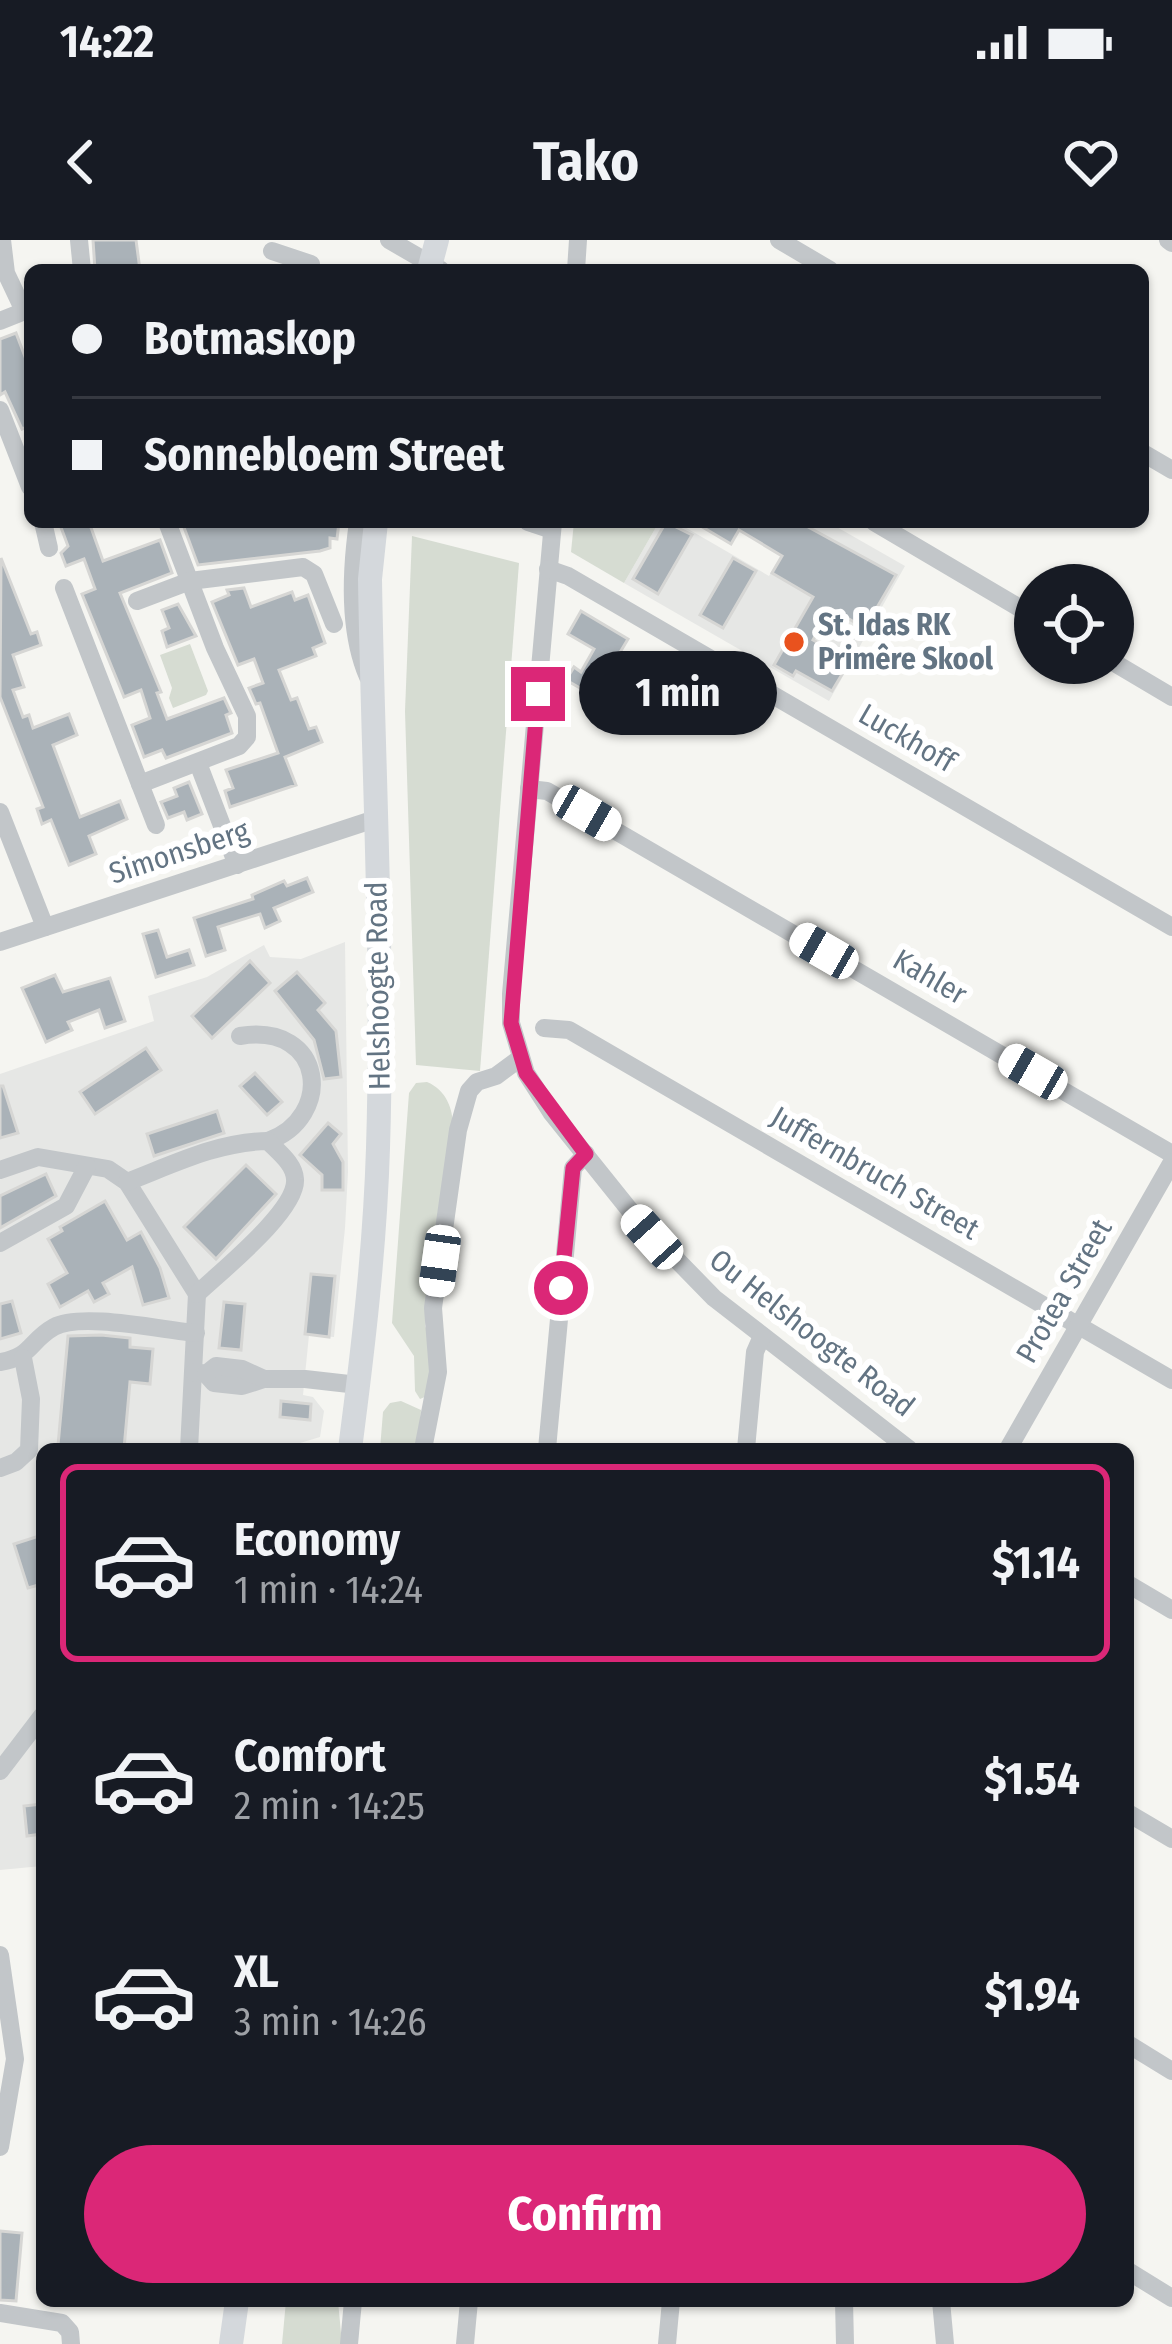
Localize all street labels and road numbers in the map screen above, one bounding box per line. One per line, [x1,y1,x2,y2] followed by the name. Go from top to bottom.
[852,696,963,781] street label: Luckhoff
[105,812,254,891] street label: Simonsberg
[358,881,398,1091] street label: Helshoogte Road
[887,942,974,1013] street label: Kahler
[764,1099,986,1247] street label: Juffernbruch Street
[1008,1213,1120,1369] street label: Protea Street
[702,1242,922,1424] street label: Ou Helshoogte Road

